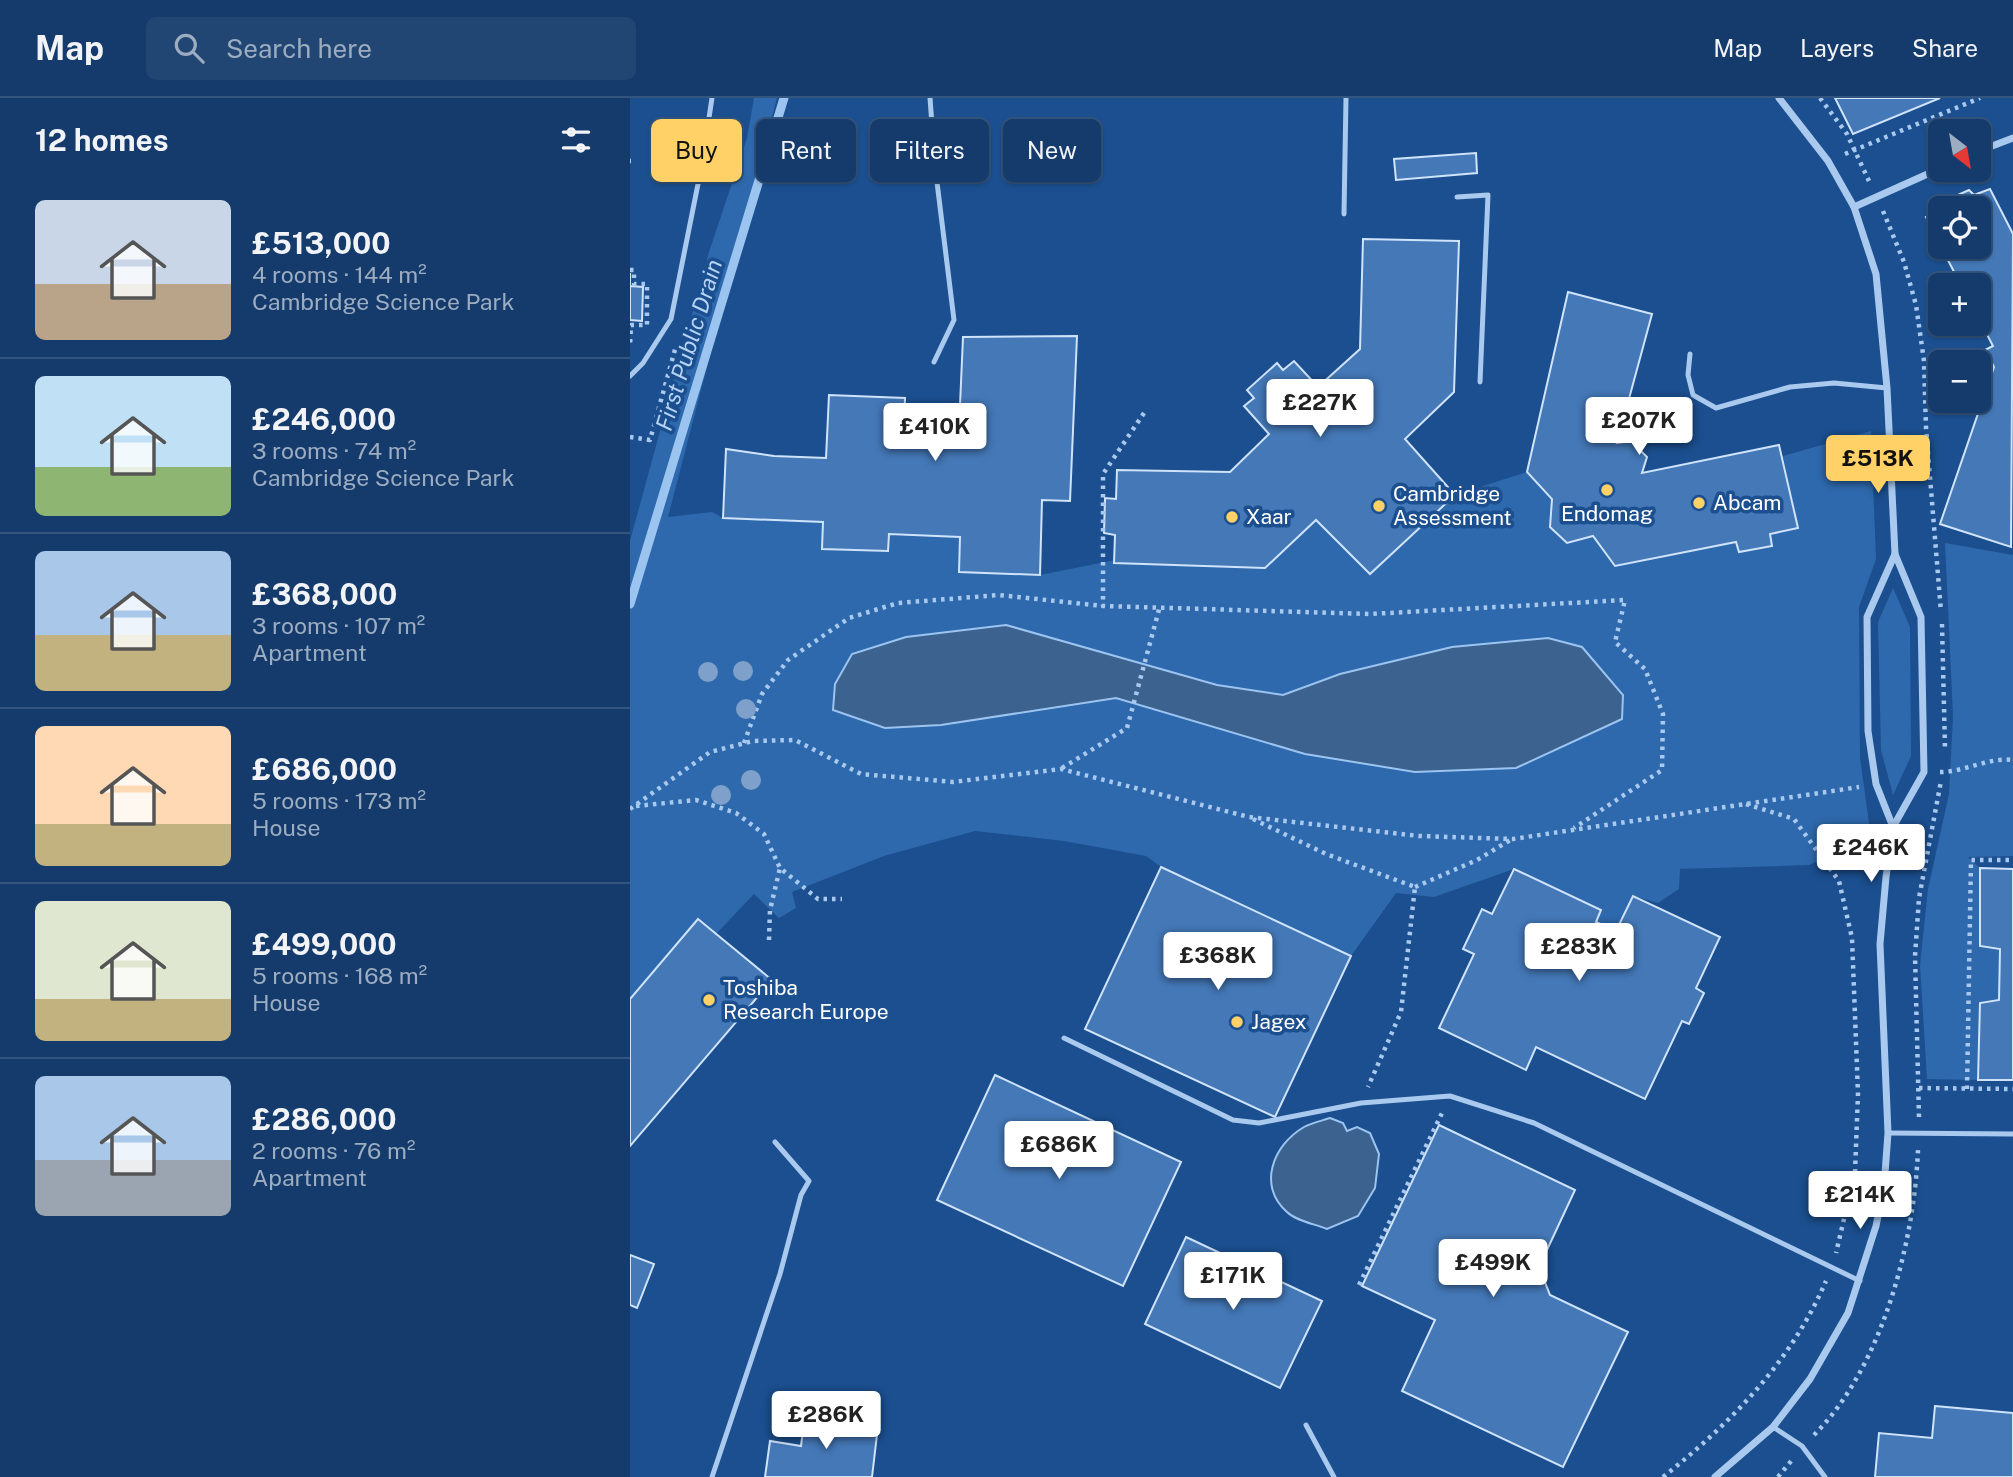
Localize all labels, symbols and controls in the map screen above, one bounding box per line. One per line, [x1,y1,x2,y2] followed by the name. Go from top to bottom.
[146,17,636,80] search box
[35,29,104,67] text: Map
[170,29,208,67] icon: search
[226,33,372,64] text: Search here
[1713,34,1762,62] text: Map
[1800,34,1874,62] text: Layers
[1912,34,1978,62] text: Share
[651,119,742,182] chip: Buy
[756,119,856,182] chip: Rent
[870,119,989,182] chip: Filters
[1003,119,1101,182] chip: New
[1928,119,1992,182] north arrow
[1928,119,1991,413] map controls
[557,121,595,159] icon: filters
[35,122,169,158] text: 12 homes
[1928,196,1991,259] button: locate
[252,225,391,261] text: £513,000
[91,228,175,312] icon: home
[650,256,727,434] water label: First Public Drain
[252,261,427,288] text: 4 rooms · 144 m²
[1928,273,1991,336] button: +
[252,288,514,315] text: Cambridge Science Park
[1928,350,1991,413] button: −
[1271,380,1369,439] pin: £227K
[1282,388,1358,415] text: £227K
[1590,398,1688,457] pin: £207K
[252,401,396,437] text: £246,000
[91,404,175,488] icon: home
[886,404,984,463] pin: £410K
[1602,406,1676,433] text: £207K
[899,412,971,439] text: £410K
[1829,436,1927,495] pin: £513K
[252,437,416,464] text: 3 rooms · 74 m²
[1842,444,1914,471] text: £513K
[252,464,514,491] text: Cambridge Science Park
[1393,481,1512,530] place label: Cambridge Assessment
[1599,482,1615,498] marker: Endomag
[1713,490,1782,515] place label: Abcam
[1691,495,1707,511] marker: Abcam
[1371,498,1387,514] marker: Cambridge Assessment
[1561,501,1653,526] place label: Endomag
[1246,504,1292,529] place label: Xaar
[1224,509,1240,525] marker: Xaar
[252,576,397,612] text: £368,000
[91,579,175,663] icon: home
[252,612,425,639] text: 3 rooms · 107 m²
[252,639,367,666] text: Apartment
[252,751,397,787] text: £686,000
[91,754,175,838] icon: home
[252,787,426,814] text: 5 rooms · 173 m²
[252,814,320,841] text: House
[1822,824,1920,884] pin: £246K
[1833,833,1909,860] text: £246K
[1530,924,1628,983] pin: £283K
[252,926,397,962] text: £499,000
[91,929,175,1013] icon: home
[1169,932,1267,992] pin: £368K
[1541,932,1617,959] text: £283K
[1179,941,1257,968] text: £368K
[252,962,427,989] text: 5 rooms · 168 m²
[723,975,889,1024] place label: Toshiba Research Europe
[252,989,320,1016] text: House
[701,992,717,1008] marker: Toshiba Research Europe
[1251,1009,1307,1034] place label: Jagex
[1229,1014,1245,1030] marker: Jagex
[252,1101,396,1137] text: £286,000
[91,1104,175,1188] icon: home
[1010,1122,1108,1181] pin: £686K
[1020,1130,1098,1157] text: £686K
[252,1137,415,1164] text: 2 rooms · 76 m²
[252,1164,367,1191] text: Apartment
[1811,1172,1909,1231] pin: £214K
[1825,1180,1895,1207] text: £214K
[1444,1240,1542,1299] pin: £499K
[1455,1248,1531,1275] text: £499K
[1184,1252,1282,1312] pin: £171K
[1200,1261,1266,1288] text: £171K
[777,1392,875,1451] pin: £286K
[788,1400,864,1427] text: £286K

